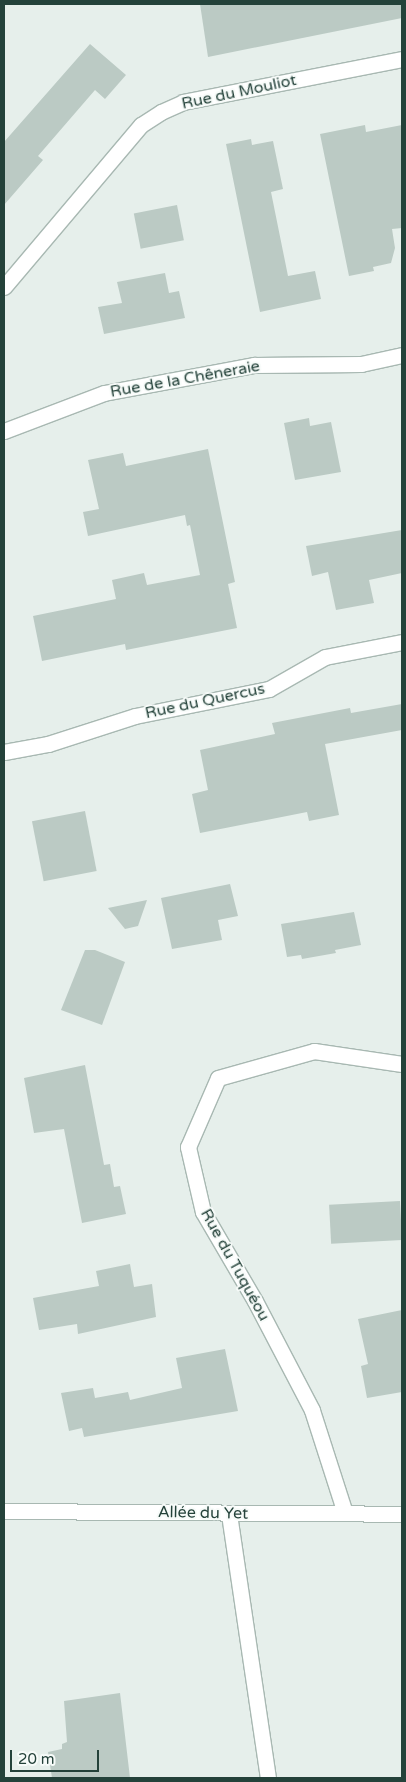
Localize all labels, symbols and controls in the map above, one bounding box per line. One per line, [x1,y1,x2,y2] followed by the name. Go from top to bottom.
[180,70,298,114] street label: Rue du Mouliot
[109,356,261,402] street label: Rue de la Chêneraie
[143,679,267,723] street label: Rue du Quercus
[196,1206,274,1324] street label: Rue du Tuquéou
[158,1503,248,1523] street label: Allée du Yet
[12,1740,101,1772] scale bar
[18,1750,55,1768] text: 20 m

